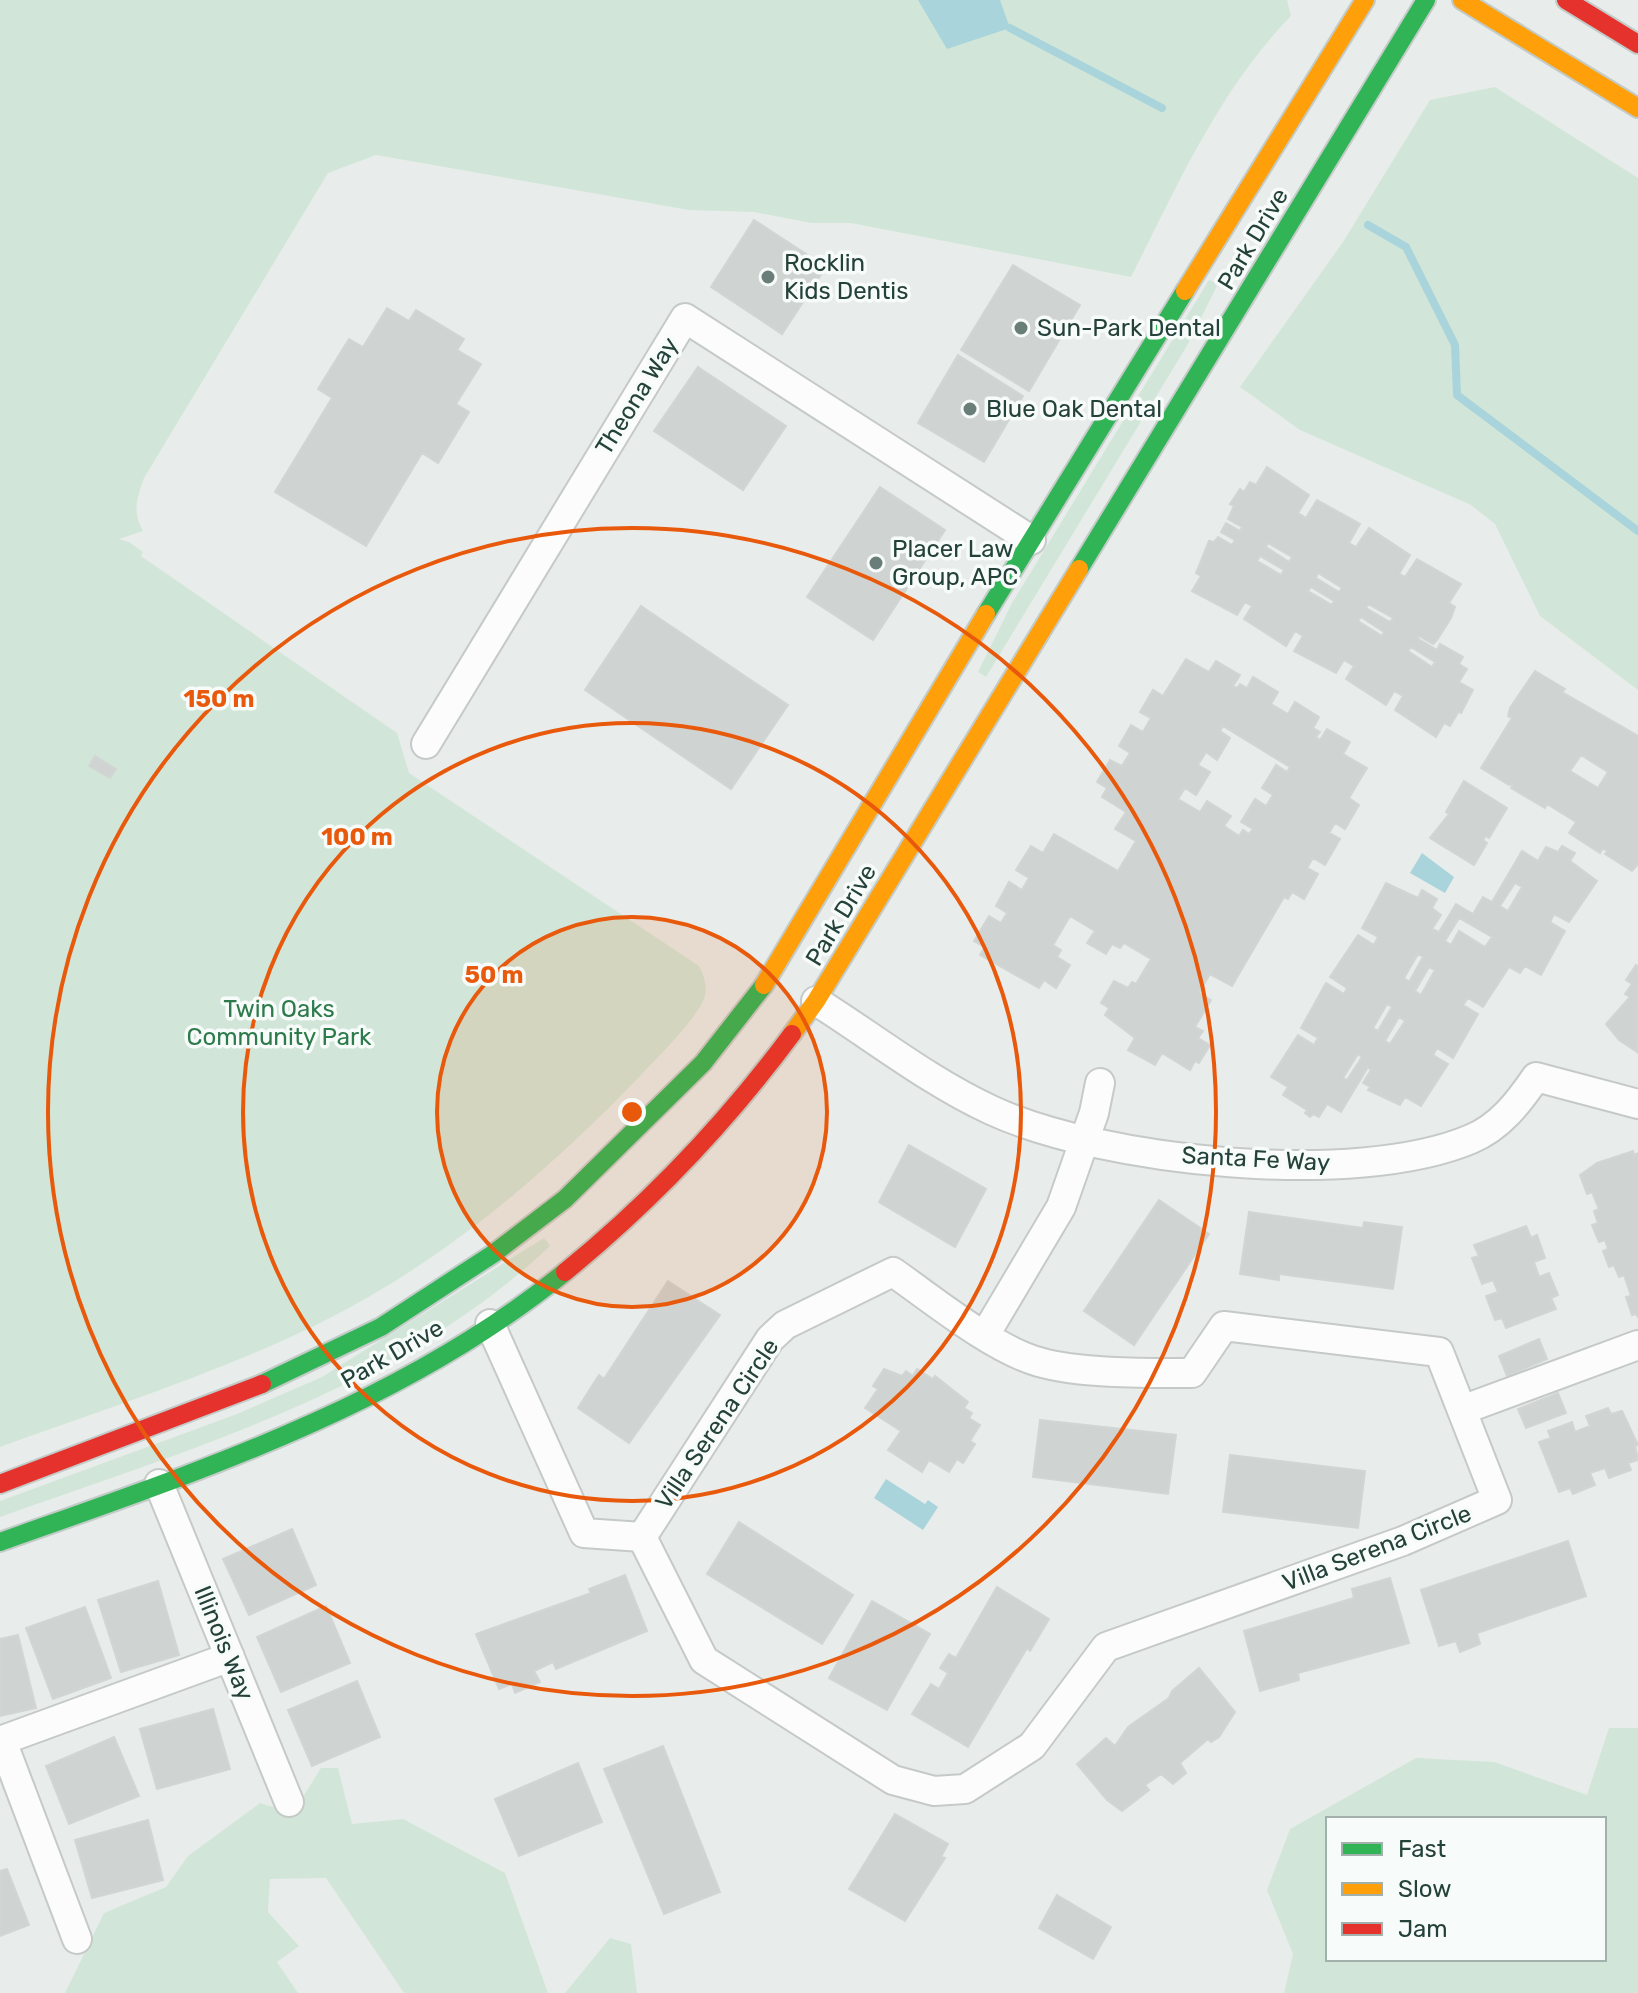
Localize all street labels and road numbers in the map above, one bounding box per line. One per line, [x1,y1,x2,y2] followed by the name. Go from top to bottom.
[1212,183,1294,295] street label: Park Drive
[590,332,684,460] street label: Theona Way
[800,859,882,971] street label: Park Drive
[1181,1141,1331,1177] street label: Santa Fe Way
[336,1314,448,1394] street label: Park Drive
[650,1333,784,1515] street label: Villa Serena Circle
[1279,1499,1475,1597] street label: Villa Serena Circle
[188,1582,260,1704] street label: Illinois Way

